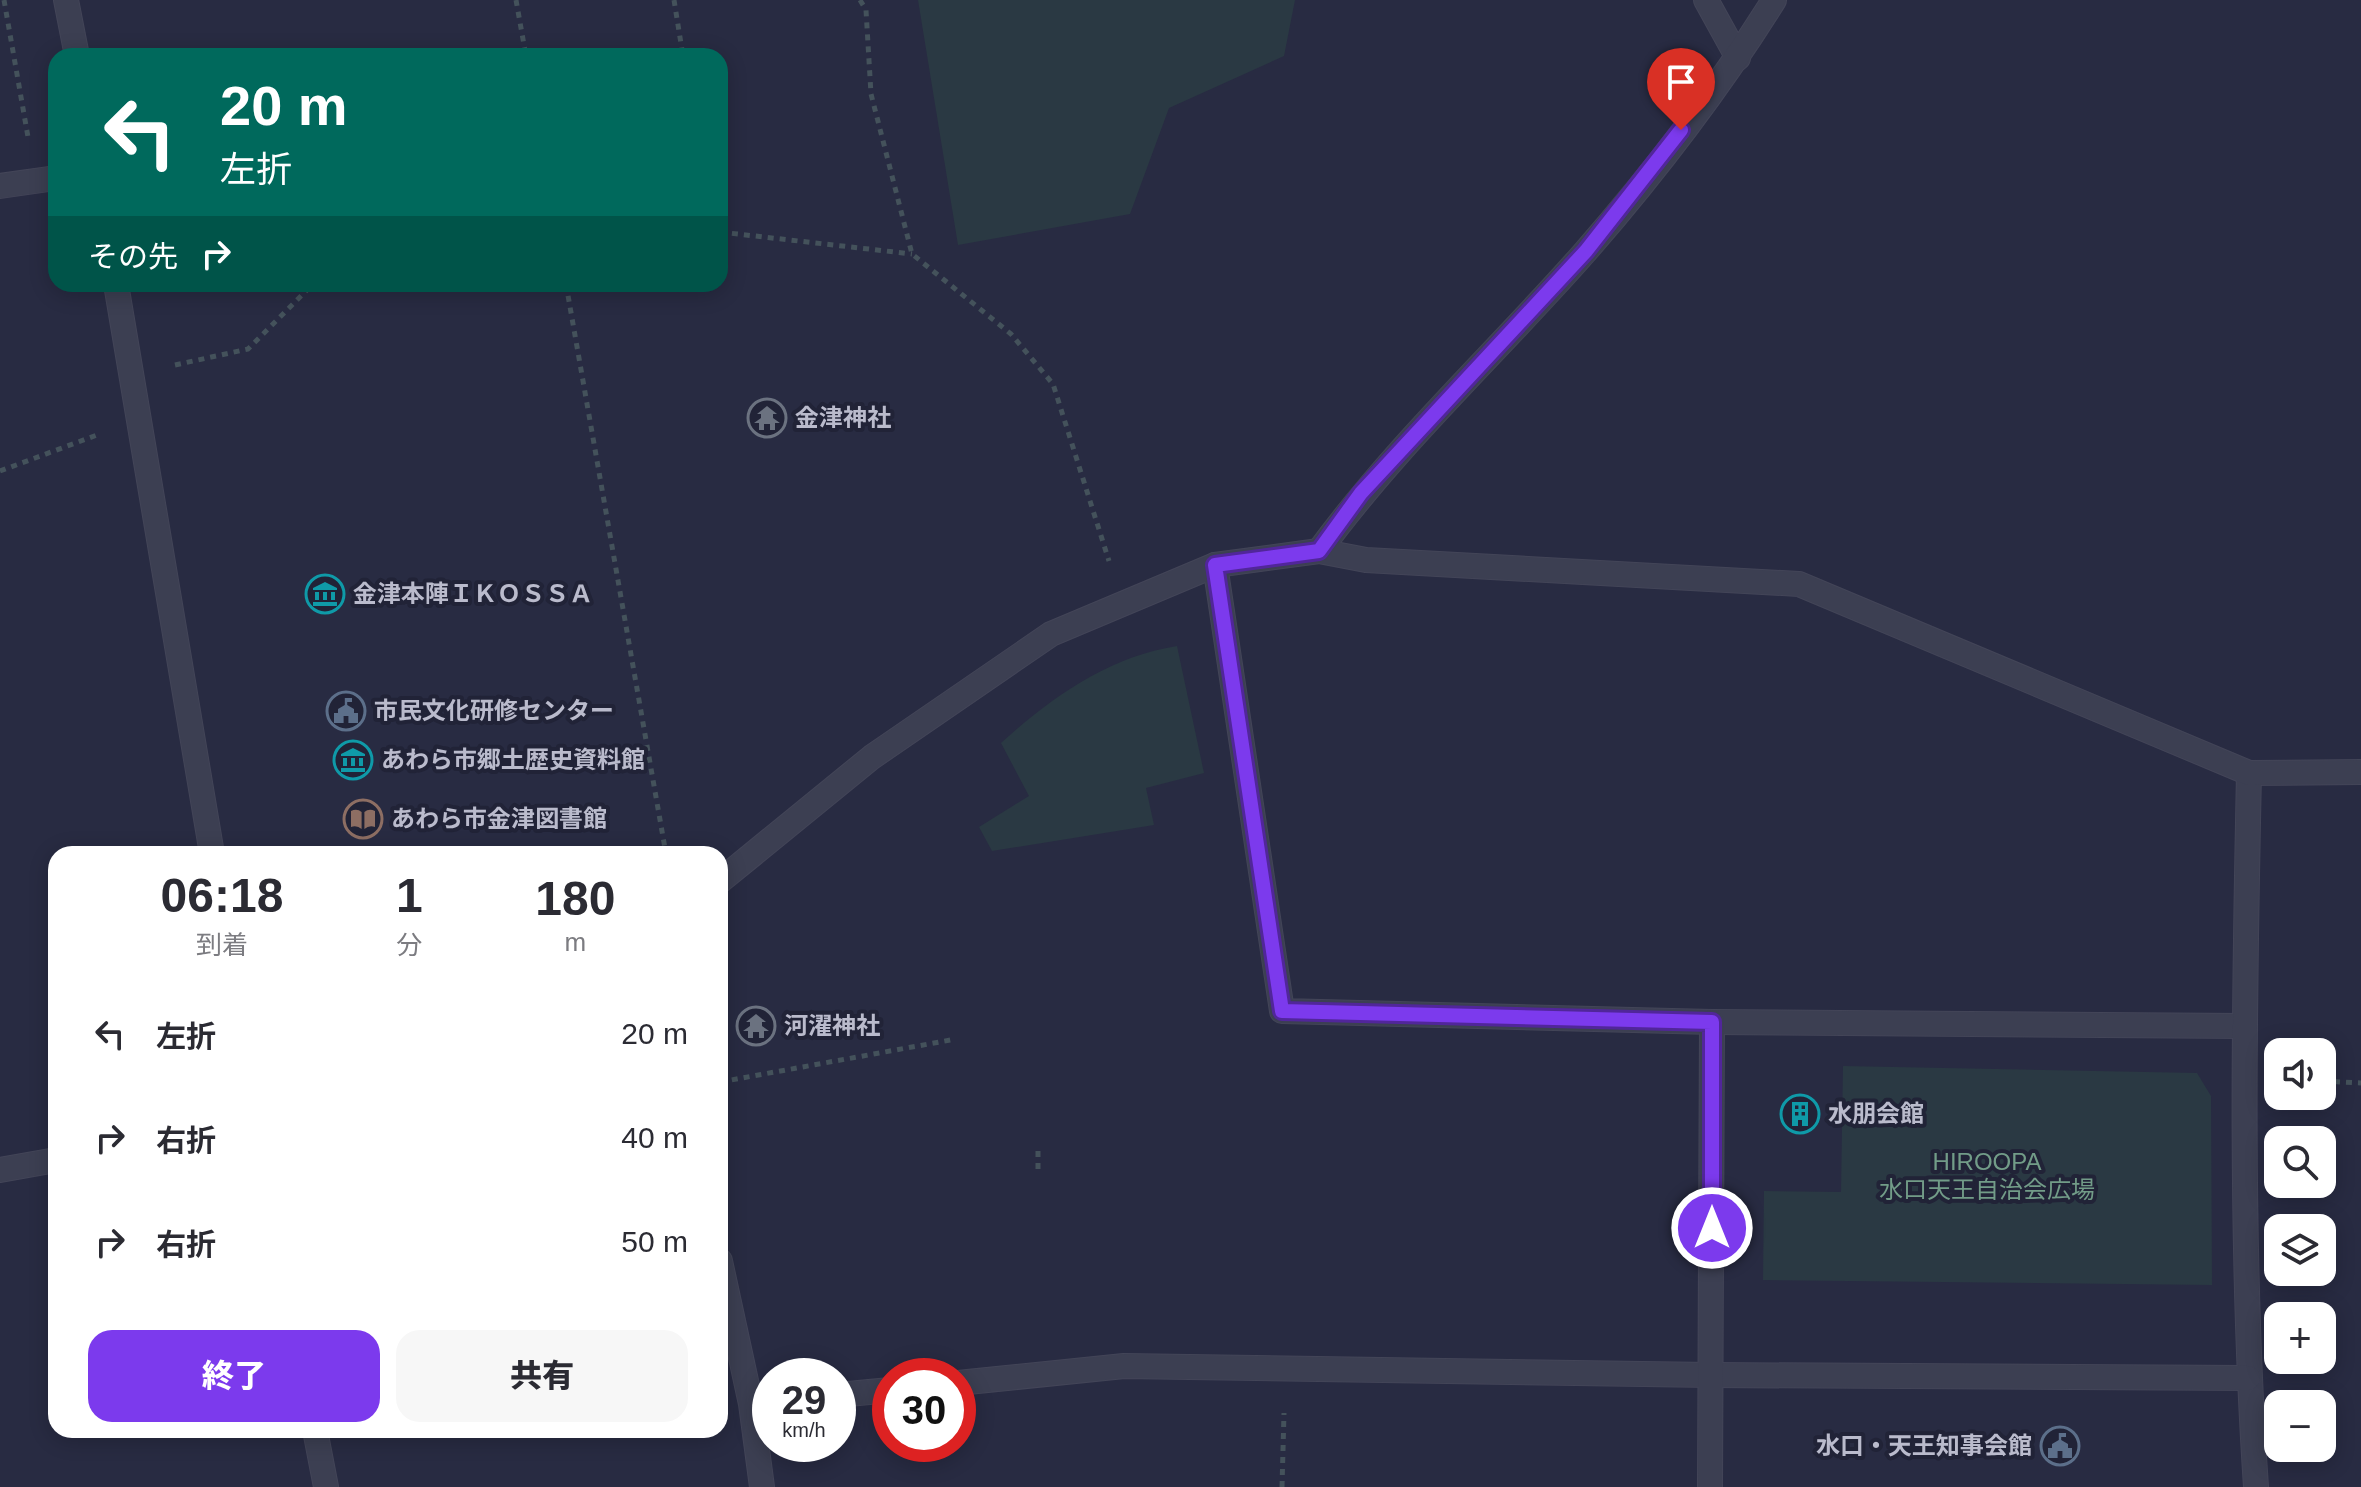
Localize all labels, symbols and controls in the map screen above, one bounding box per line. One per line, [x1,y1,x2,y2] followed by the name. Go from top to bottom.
[1647,48,1715,130] pin
[1659,60,1703,104] icon: arrive
[220,74,348,137] text: 20 m
[88,80,192,184] icon: left
[220,149,292,190] text: 左折
[194,232,238,276] icon: right
[88,240,178,273] text: その先
[746,397,788,439] temple icon: 金津神社
[795,404,891,431] place label: 金津神社
[304,573,346,615] museum icon: 金津本陣ＩＫＯＳＳＡ
[353,580,593,607] place label: 金津本陣ＩＫＯＳＳＡ
[325,690,367,732] public building icon: 市民文化研修センター
[374,697,614,724] place label: 市民文化研修センター
[332,739,374,781] museum icon: あわら市郷土歴史資料館
[381,746,645,773] place label: あわら市郷土歴史資料館
[342,798,384,840] library icon: あわら市金津図書館
[391,805,607,832] place label: あわら市金津図書館
[161,869,283,922] text: 06:18
[396,869,423,922] text: 1
[535,872,615,925] text: 180
[565,927,586,957] text: m
[196,930,248,960] text: 到着
[396,930,422,960] text: 分
[735,1005,777,1047] temple icon: 河濯神社
[88,1012,132,1056] icon: left
[784,1012,880,1039] place label: 河濯神社
[621,1017,688,1050] text: 20 m
[156,1020,216,1053] text: 左折
[2264,1038,2336,1462] map controls
[2264,1038,2336,1110] button: sound
[1779,1093,1821,1135] building icon: 水朋会館
[1828,1100,1924,1127] place label: 水朋会館
[88,1116,132,1160] icon: right
[621,1121,688,1154] text: 40 m
[156,1124,216,1157] text: 右折
[2264,1126,2336,1198] button: search
[1879,1148,2095,1203] park label: HIROOPA 水口天王自治会広場
[1670,1186,1754,1270] position arrow
[2264,1214,2336,1286] button: layers
[88,1220,132,1264] icon: right
[621,1225,688,1258] text: 50 m
[156,1228,216,1261] text: 右折
[2264,1302,2336,1374] button: +
[88,1330,380,1422] button: 終了
[396,1330,688,1422] button: 共有
[872,1358,976,1462] speed limit sign: 30
[782,1378,826,1422] text: 29
[2264,1390,2336,1462] button: −
[782,1419,826,1441] text: km/h
[2039,1425,2081,1467] public building icon: 水口・天王知事会館
[1816,1432,2032,1459] place label: 水口・天王知事会館

